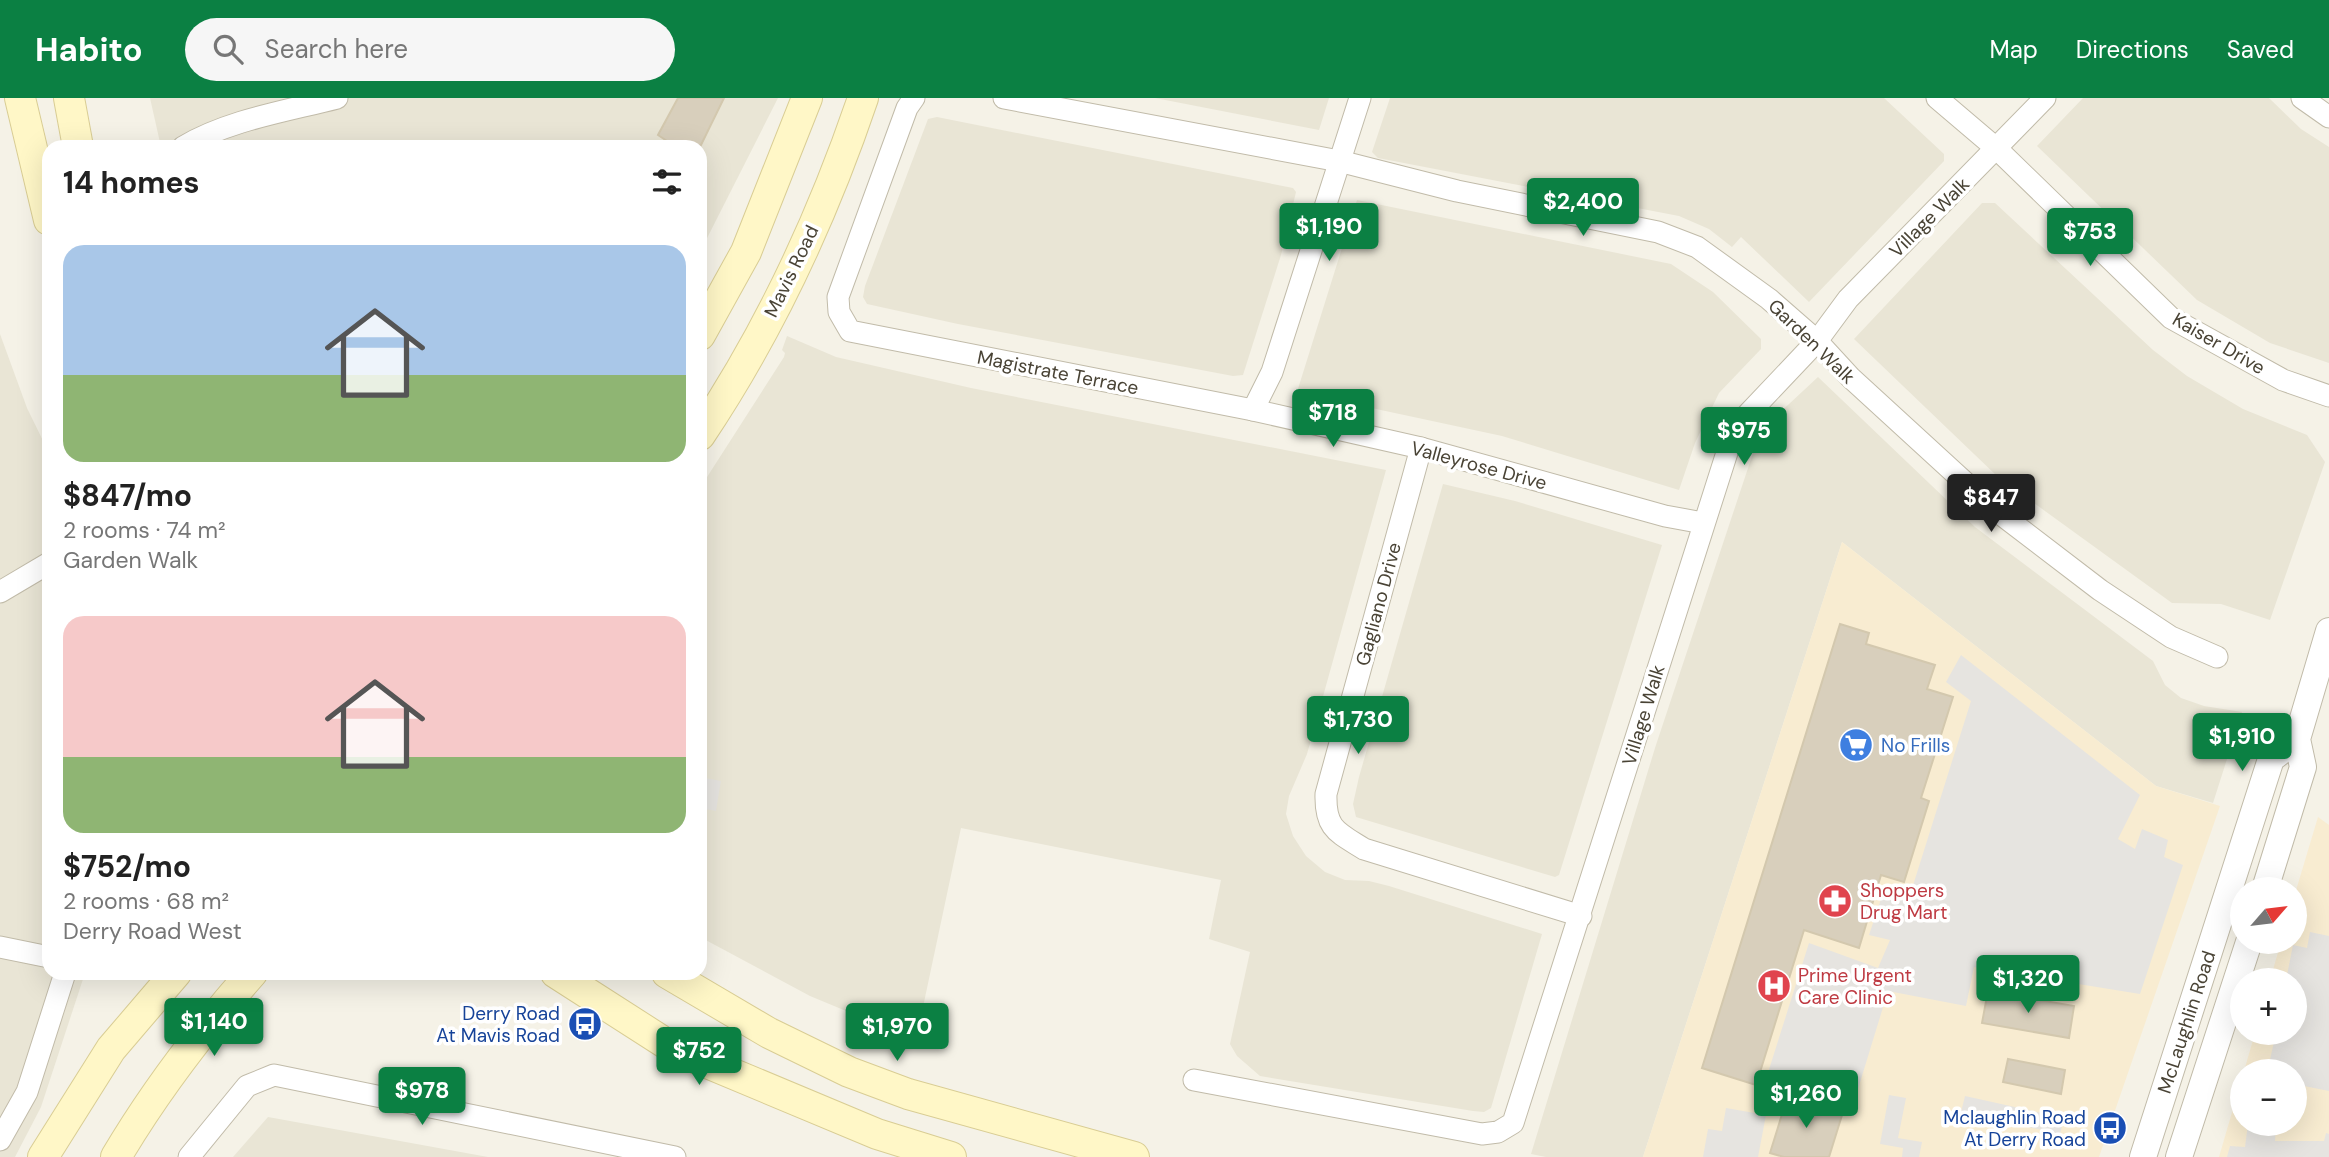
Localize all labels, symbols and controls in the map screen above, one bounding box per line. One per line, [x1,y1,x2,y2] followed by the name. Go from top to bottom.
[185,18,675,81] search box
[35,28,143,71] text: Habito
[209,30,247,68] icon: search
[265,32,408,66] text: Search here
[1990,34,2038,65] text: Map
[2076,34,2189,65] text: Directions
[2227,34,2294,65] text: Saved
[63,163,200,202] text: 14 homes
[648,163,686,201] icon: filters
[1884,172,1975,263] street label: Village Walk
[1526,178,1640,238] pin: $2,400
[1543,186,1623,216] text: $2,400
[1272,204,1386,263] pin: $1,190
[2049,208,2131,268] pin: $753
[1295,211,1363,241] text: $1,190
[2063,216,2117,246] text: $753
[758,221,824,321] street label: Mavis Road
[312,290,438,416] icon: home
[1763,294,1861,389] street label: Garden Walk
[2168,307,2270,380] street label: Kaiser Drive
[975,345,1141,400] street label: Magistrate Terrace
[1292,390,1374,449] pin: $718
[1308,397,1358,427] text: $718
[1703,408,1785,467] pin: $975
[1717,415,1771,445] text: $975
[1408,435,1550,496] street label: Valleyrose Drive
[1950,474,2032,534] pin: $847
[63,476,192,515] text: $847/mo
[1963,482,2019,512] text: $847
[63,515,226,545] text: 2 rooms · 74 m²
[1350,540,1407,669] street label: Gagliano Drive
[63,545,198,575] text: Garden Walk
[312,661,438,787] icon: home
[1616,661,1671,768] street label: Village Walk
[1301,696,1415,756] pin: $1,730
[1323,704,1393,734] text: $1,730
[2185,714,2299,773] pin: $1,910
[2209,721,2275,751] text: $1,910
[1837,726,1875,764] supermarket icon: No Frills
[1881,733,1950,758] place label: No Frills
[63,847,191,886] text: $752/mo
[2230,877,2306,954] north arrow
[2230,877,2307,1136] map controls
[1860,878,1947,925] place label: Shoppers Drug Mart
[1816,882,1854,920] pharmacy icon: Shoppers Drug Mart
[63,886,229,916] text: 2 rooms · 68 m²
[63,916,242,946] text: Derry Road West
[2152,948,2221,1097] street label: McLaughlin Road
[1971,956,2085,1015] pin: $1,320
[1798,963,1912,1010] place label: Prime Urgent Care Clinic
[1992,963,2064,993] text: $1,320
[1755,967,1793,1005] hospital icon: Prime Urgent Care Clinic
[2230,968,2307,1045] button: +
[157,998,271,1058] pin: $1,140
[436,1001,560,1048] place label: Derry Road At Mavis Road
[840,1004,954,1063] pin: $1,970
[566,1005,604,1043] bus stop icon: Derry Road At Mavis Road
[180,1006,248,1036] text: $1,140
[862,1011,932,1041] text: $1,970
[658,1028,740,1087] pin: $752
[672,1035,726,1065] text: $752
[2230,1059,2307,1136] button: −
[381,1068,463,1127] pin: $978
[1749,1070,1863,1130] pin: $1,260
[395,1075,450,1105] text: $978
[1770,1078,1842,1108] text: $1,260
[1943,1105,2086,1152] place label: Mclaughlin Road At Derry Road
[2091,1109,2129,1147] bus stop icon: Mclaughlin Road At Derry Road

